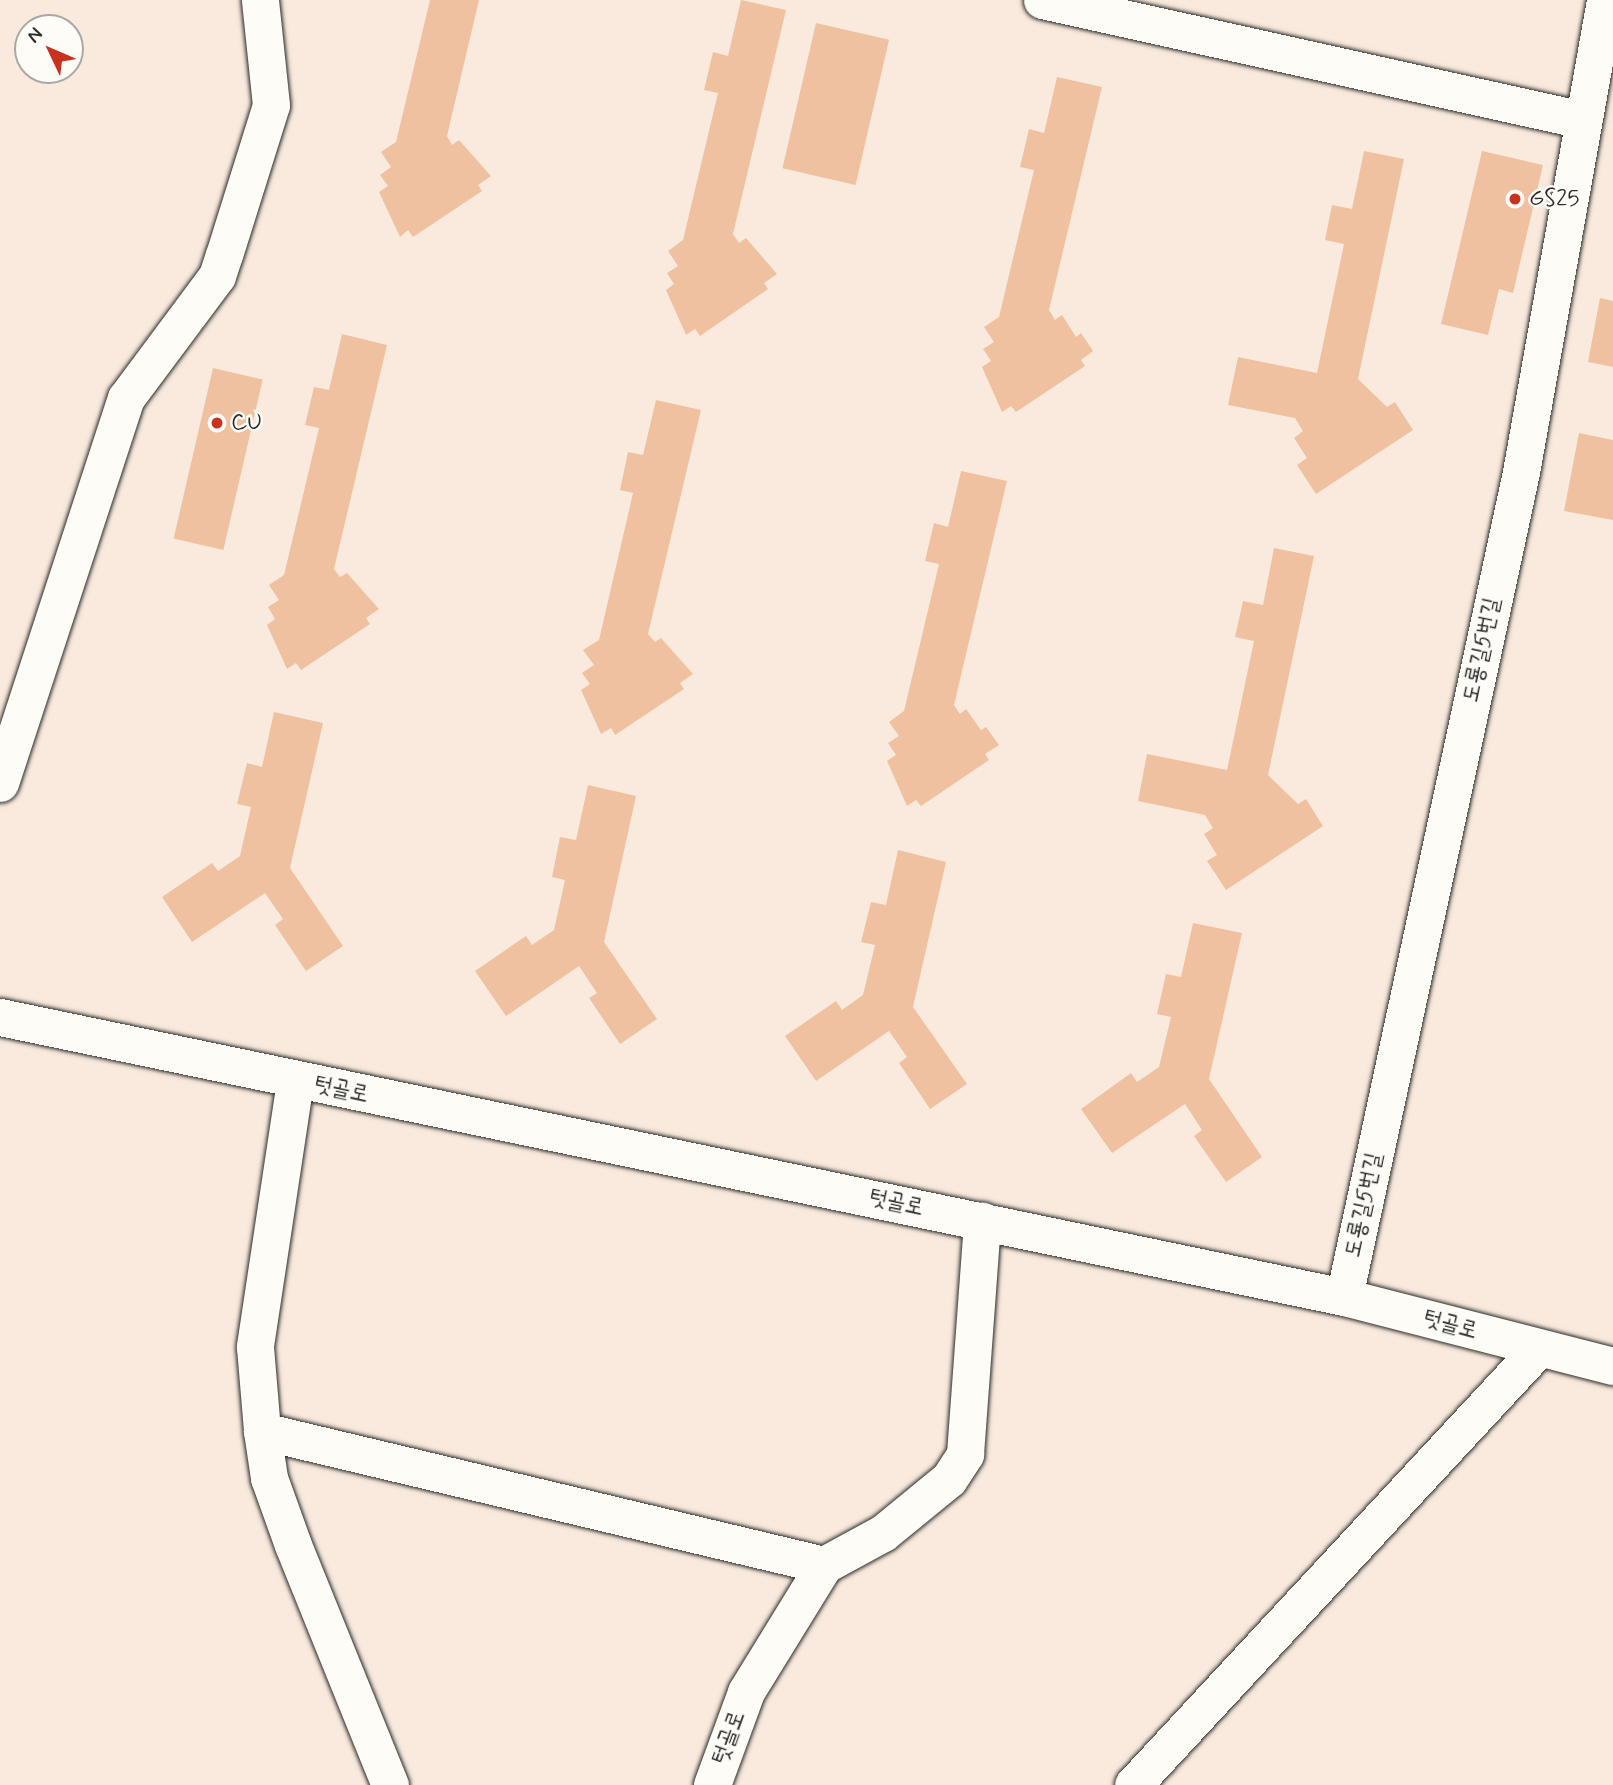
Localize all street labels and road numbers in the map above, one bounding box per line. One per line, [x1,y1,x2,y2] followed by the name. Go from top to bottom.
[1457,595,1507,705] street label: 도룡길5번길
[311,1071,371,1109] street label: 텃골로
[1339,1150,1389,1260] street label: 도룡길5번길
[866,1184,926,1222] street label: 텃골로
[1420,1304,1480,1346] street label: 텃골로
[707,1707,751,1769] street label: 텃골로

